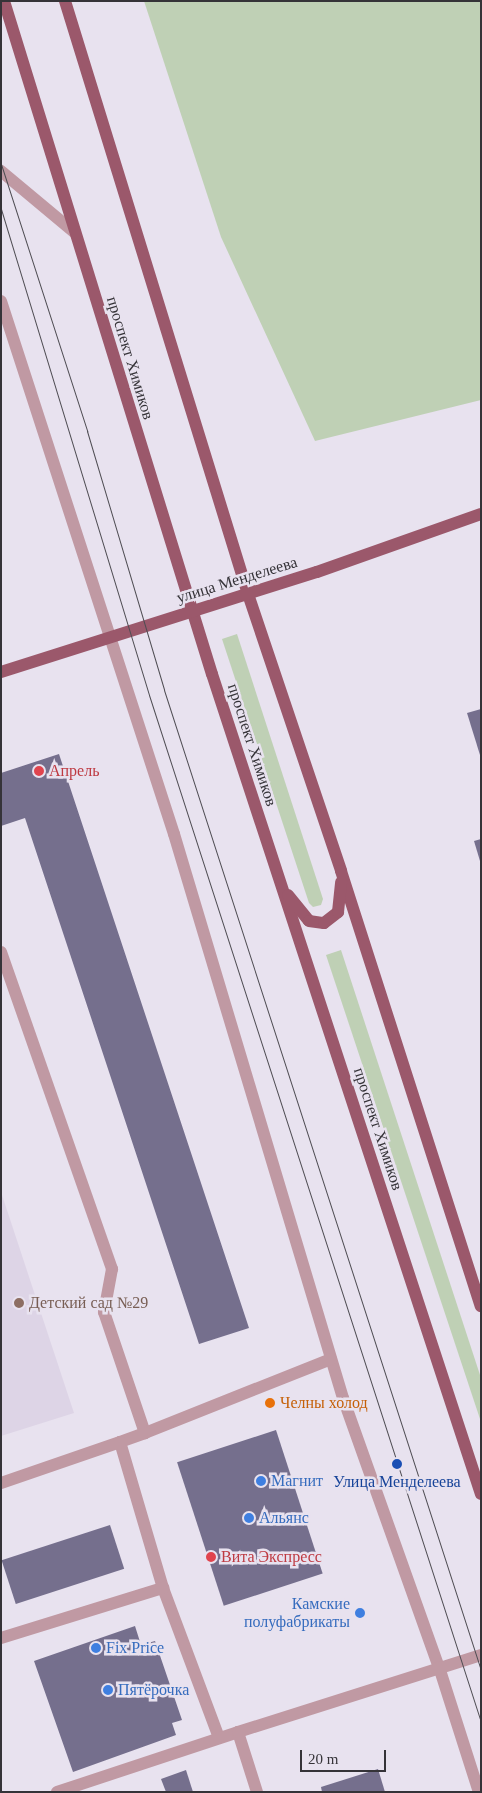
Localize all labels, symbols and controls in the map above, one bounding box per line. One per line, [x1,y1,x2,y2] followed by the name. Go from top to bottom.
[102,294,158,422] street label: проспект Химиков
[174,553,300,607] street label: улица Менделеева
[223,681,281,809] street label: проспект Химиков
[49,761,100,781] place label: Апрель
[33,765,45,777] marker: Апрель
[349,1065,407,1193] street label: проспект Химиков
[29,1293,148,1313] place label: Детский сад №29
[13,1297,25,1309] marker: Детский сад №29
[280,1393,368,1413] place label: Челны холод
[264,1397,276,1409] marker: Челны холод
[391,1458,403,1470] marker: Улица Менделеева
[271,1471,323,1491] place label: Магнит
[333,1472,461,1492] place label: Улица Менделеева
[255,1475,267,1487] marker: Магнит
[259,1508,309,1528] place label: Альянс
[243,1512,255,1524] marker: Альянс
[221,1547,322,1567] place label: Вита Экспресс
[205,1551,217,1563] marker: Вита Экспресс
[244,1594,350,1632] place label: Камские полуфабрикаты
[354,1607,366,1619] marker: Камские полуфабрикаты
[106,1638,164,1658] place label: Fix Price
[90,1642,102,1654] marker: Fix Price
[118,1680,189,1700] place label: Пятёрочка
[102,1684,114,1696] marker: Пятёрочка
[302,1740,388,1772] scale bar
[308,1751,338,1767] text: 20 m

